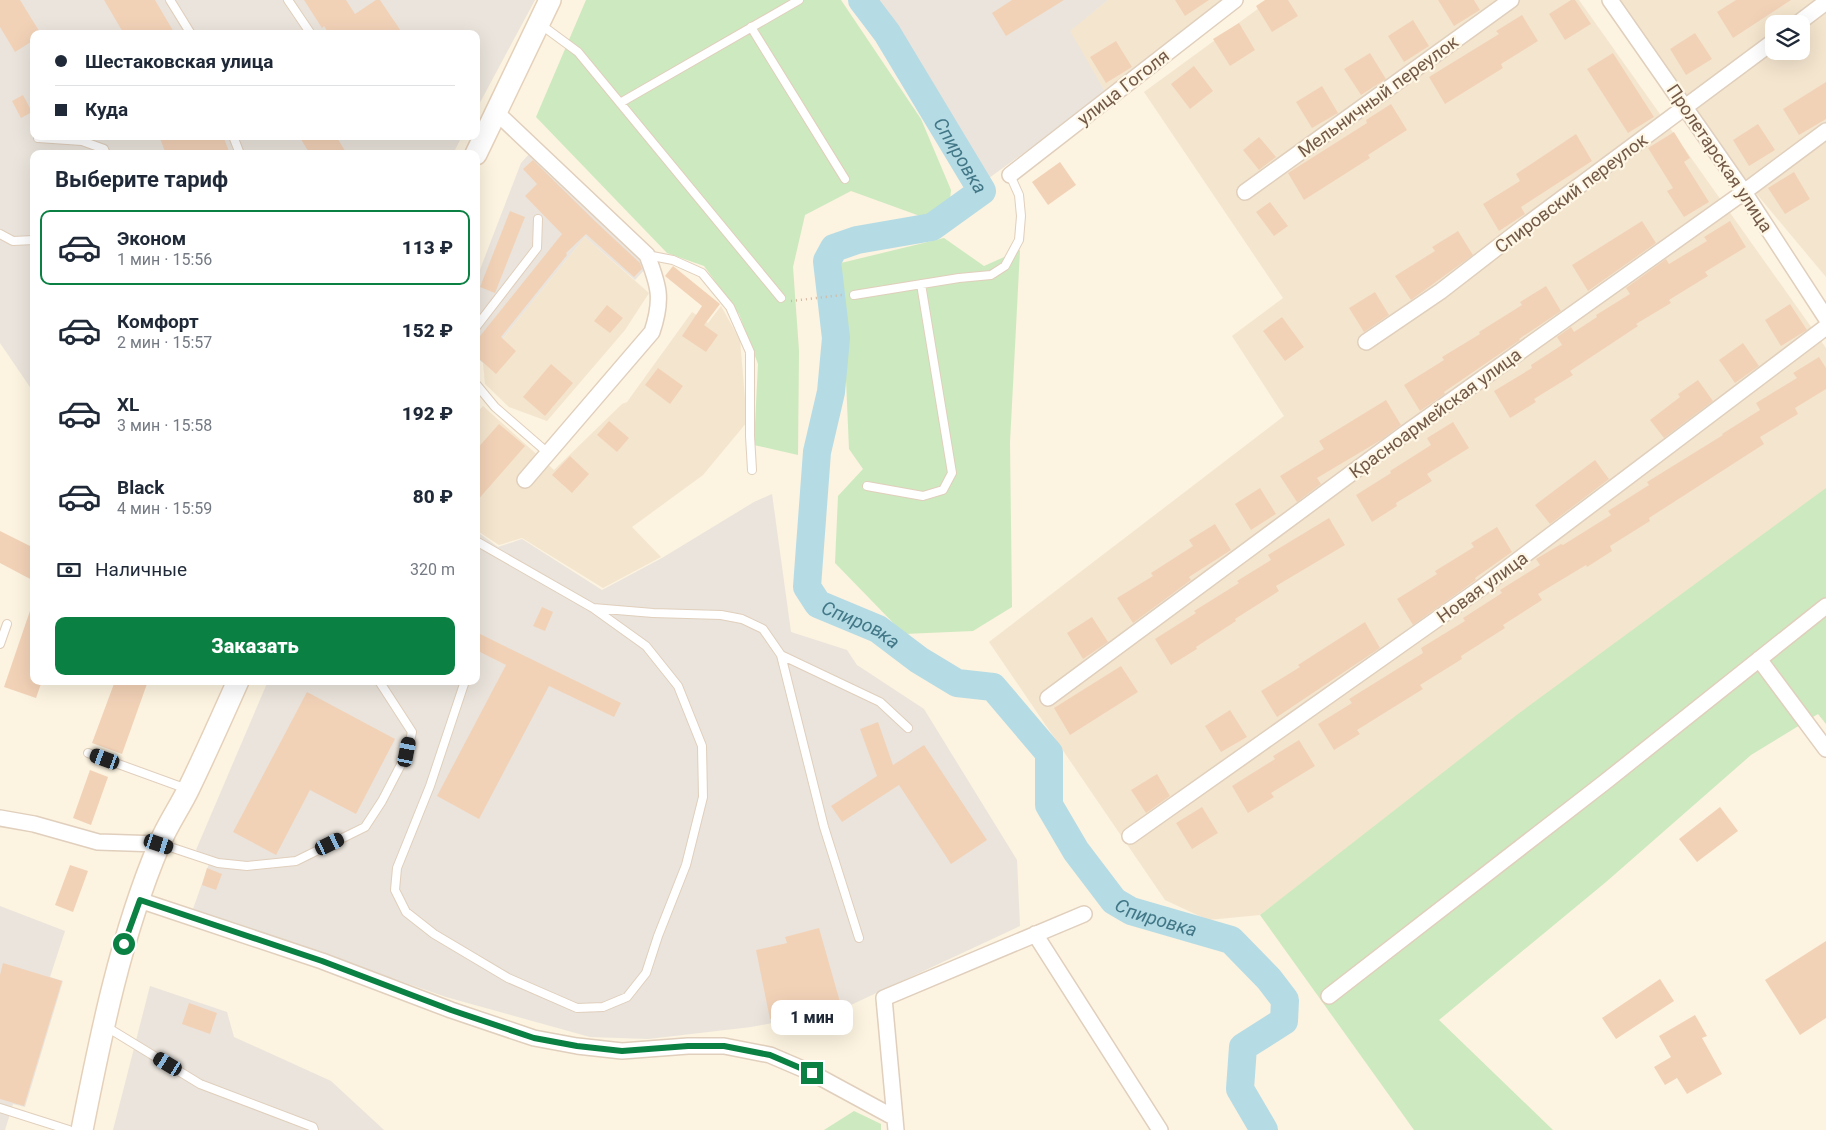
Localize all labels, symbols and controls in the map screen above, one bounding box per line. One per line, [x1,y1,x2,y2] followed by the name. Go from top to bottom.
[1765,15,1810,60] map controls
[1765,15,1810,60] button: layers
[1294,31,1463,161] street label: Мельничный переулок
[1073,45,1173,129] street label: улица Гоголя
[85,50,273,73] text: Шестаковская улица
[1663,80,1777,236] street label: Пролетарская улица
[85,98,128,121] text: Куда
[929,113,992,197] water label: Спировка
[1491,129,1652,257] street label: Спировский переулок
[55,167,228,192] text: Выберите тариф
[57,225,102,270] icon: car
[117,227,186,250] text: Эконом
[402,236,453,259] text: 113 ₽
[117,250,212,269] text: 1 мин · 15:56
[57,308,102,353] icon: car
[117,310,199,333] text: Комфорт
[402,319,453,342] text: 152 ₽
[117,333,212,352] text: 2 мин · 15:57
[1345,344,1525,482] street label: Красноармейская улица
[57,391,102,436] icon: car
[117,393,139,416] text: XL
[402,402,453,425] text: 192 ₽
[117,416,212,435] text: 3 мин · 15:58
[57,474,102,519] icon: car
[117,476,164,499] text: Black
[413,485,453,508] text: 80 ₽
[117,499,212,518] text: 4 мин · 15:59
[1433,547,1531,627] street label: Новая улица
[55,556,83,584] icon: cash
[95,558,187,581] text: Наличные
[410,560,455,579] text: 320 m
[818,595,905,653] water label: Спировка
[55,617,455,675] button: Заказать
[396,736,417,768] car
[88,747,121,771] car
[313,831,346,857] car
[142,832,175,856] car
[1111,893,1200,941] water label: Спировка
[113,933,135,955] route start
[771,1000,853,1036] callout: 1 мин
[790,1008,834,1027] text: 1 мин
[151,1050,184,1078] car
[801,1062,823,1084] route end

